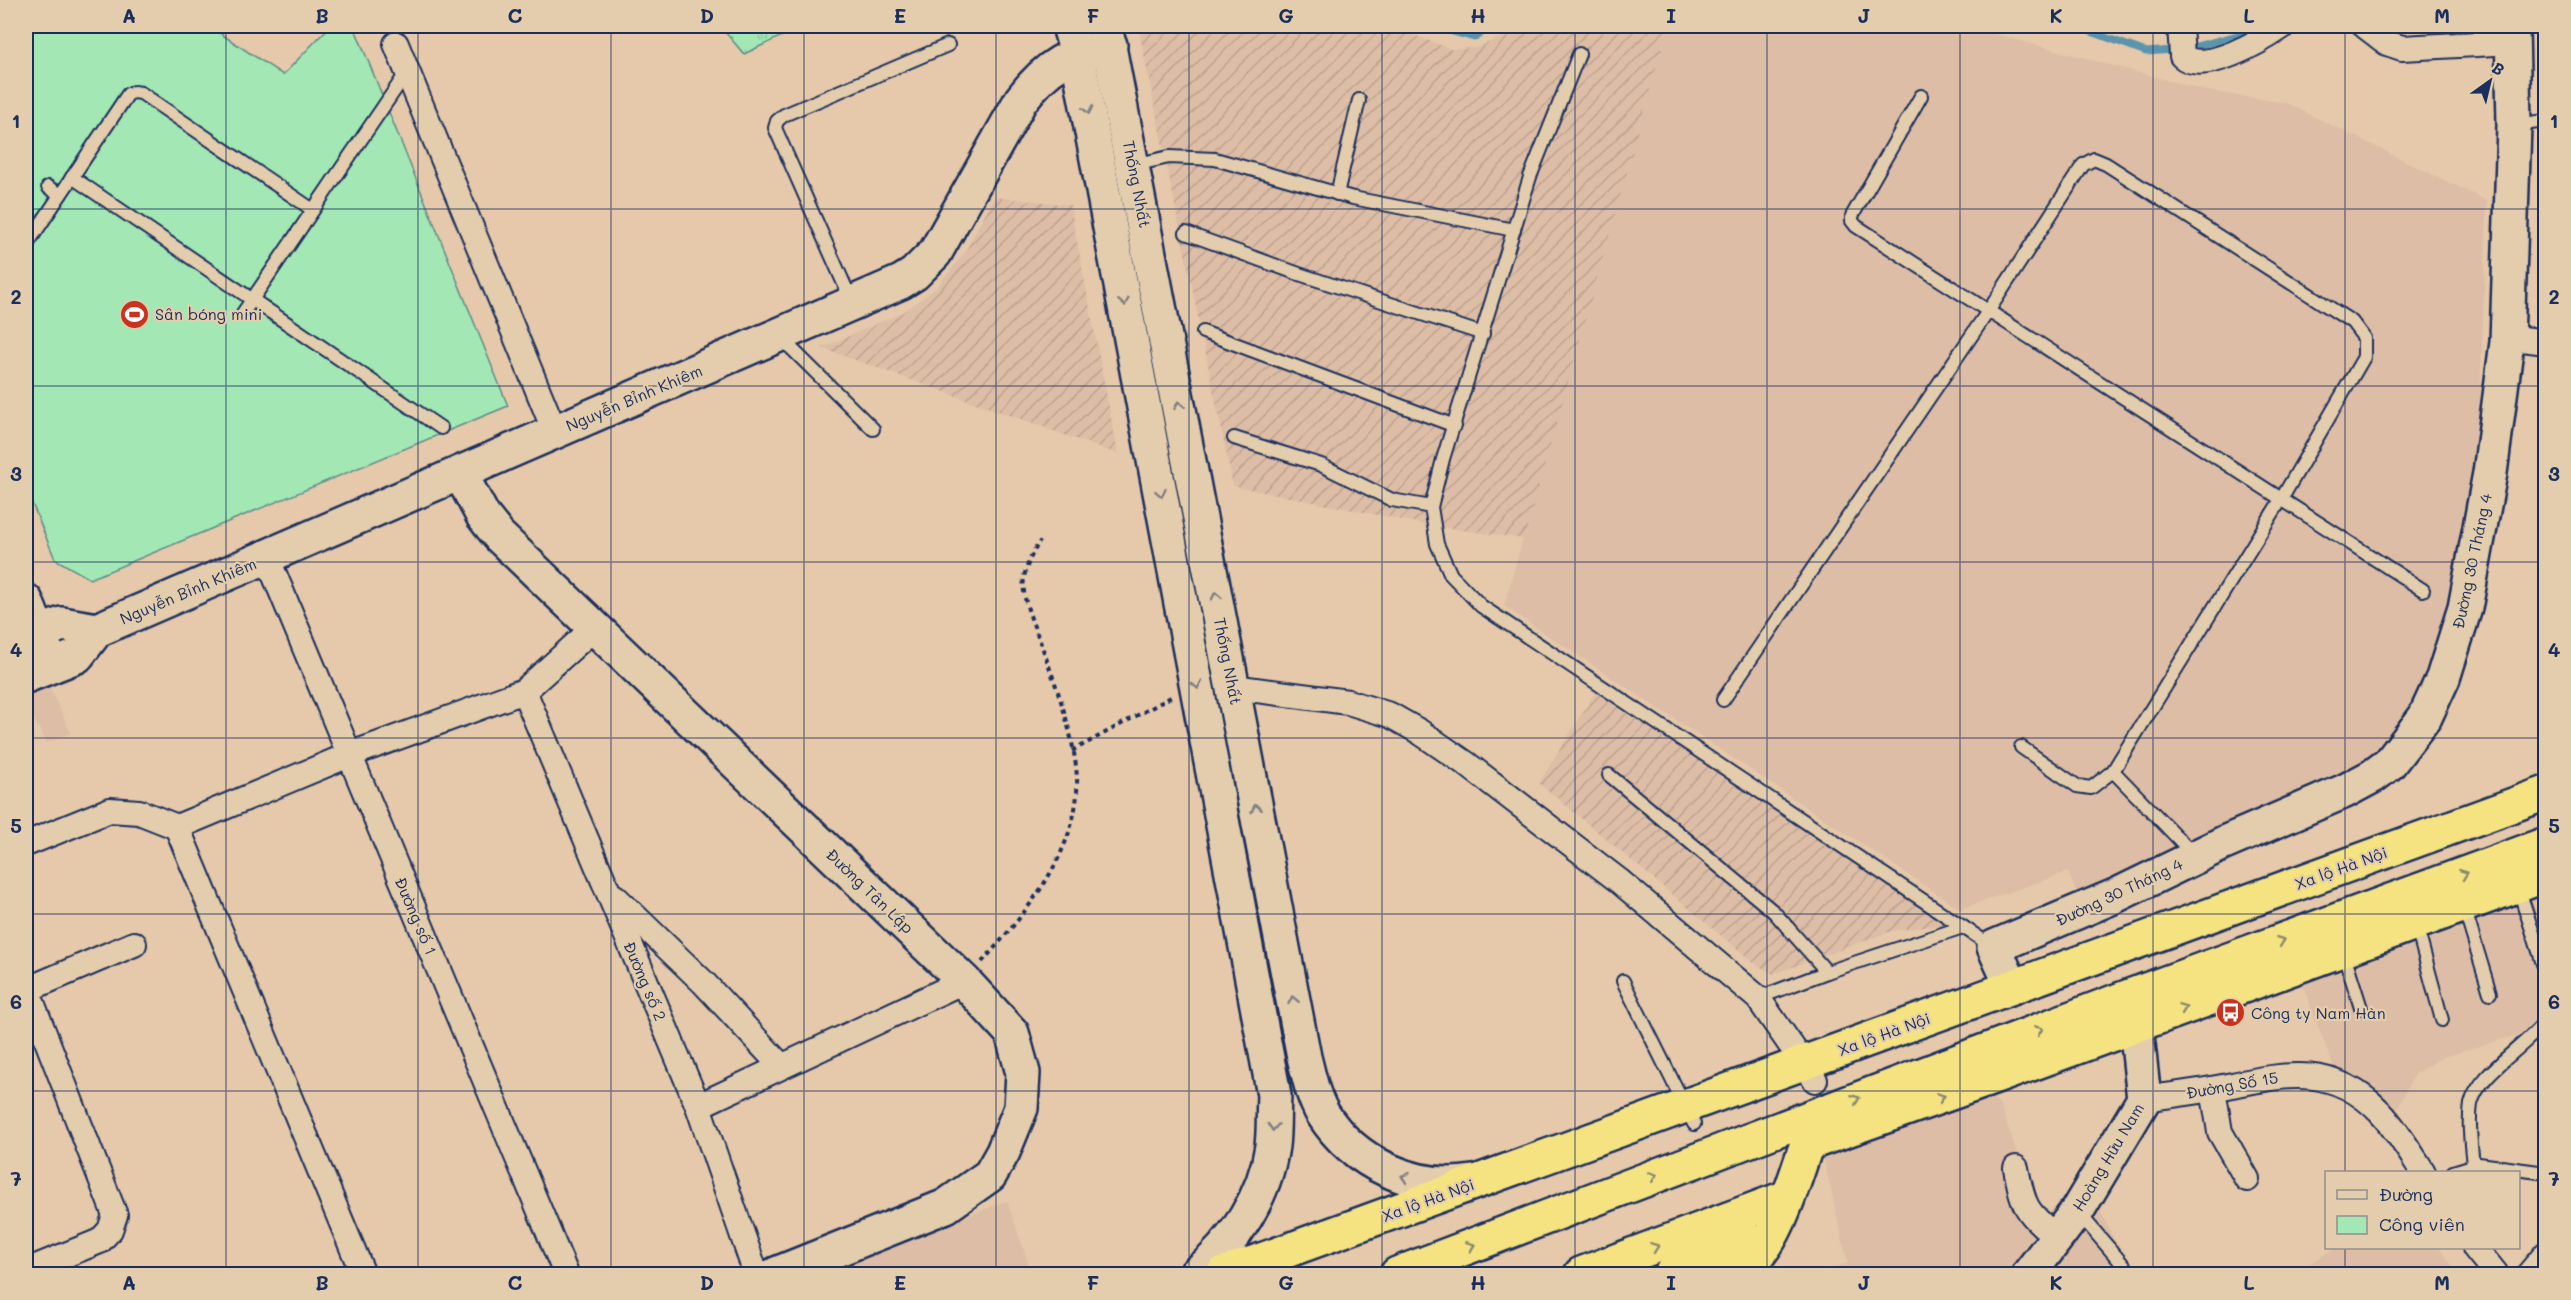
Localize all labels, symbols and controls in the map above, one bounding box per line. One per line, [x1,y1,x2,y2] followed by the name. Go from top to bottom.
[122,2,136,28] text: A
[315,2,329,28] text: B
[508,2,523,28] text: C
[700,2,714,28] text: D
[894,2,906,28] text: E
[1087,2,1100,28] text: F
[1278,2,1294,28] text: G
[1470,2,1486,28] text: H
[1666,2,1676,28] text: I
[1857,2,1871,28] text: J
[2049,2,2063,28] text: K
[2243,2,2255,28] text: L
[2434,2,2450,28] text: M
[2460,51,2520,111] north arrow
[2488,56,2509,80] text: B
[1081,105,1094,115] one-way arrow
[12,107,20,133] text: 1
[2550,107,2558,133] text: 1
[1119,138,1156,229] street label: Thống Nhất
[10,283,22,309] text: 2
[2548,283,2560,309] text: 2
[1117,296,1130,306] one-way arrow
[118,298,150,330] sports icon: Sân bóng mini
[155,303,262,324] place label: Sân bóng mini
[562,359,705,436] street label: Nguyễn Bỉnh Khiêm
[1173,400,1186,410] one-way arrow
[10,460,22,486] text: 3
[2548,460,2560,486] text: 3
[1154,488,1167,498] one-way arrow
[2447,491,2496,631] street label: Đường 30 Tháng 4
[116,552,259,629] street label: Nguyễn Bỉnh Khiêm
[1210,592,1223,602] one-way arrow
[1210,615,1247,706] street label: Thống Nhất
[10,636,23,662] text: 4
[2548,636,2561,662] text: 4
[1190,680,1203,690] one-way arrow
[1250,804,1263,814] one-way arrow
[10,812,22,838] text: 5
[2548,812,2560,838] text: 5
[2292,841,2390,894] street label: Xa lộ Hà Nội
[822,843,919,938] street label: Đường Tân Lập
[2052,853,2186,930] street label: Đường 30 Tháng 4
[2458,869,2469,882] one-way arrow
[391,874,442,958] street label: Đường số 1
[2274,936,2285,948] one-way arrow
[619,938,672,1024] street label: Đường số 2
[10,988,22,1014] text: 6
[2548,988,2560,1014] text: 6
[1287,995,1300,1005] one-way arrow
[2214,997,2246,1029] bus stop icon: Công ty Nam Hàn
[2177,1002,2188,1015] one-way arrow
[2251,1002,2386,1023] place label: Công ty Nam Hàn
[1835,1007,1933,1060] street label: Xa lộ Hà Nội
[2033,1025,2043,1038] one-way arrow
[2184,1066,2280,1103] street label: Đường Số 15
[1935,1091,1946,1104] one-way arrow
[1850,1094,1861,1106] one-way arrow
[2067,1099,2148,1215] street label: Hoàng Hữu Nam
[1266,1123,1279,1132] one-way arrow
[10,1165,22,1191] text: 7
[2548,1165,2560,1191] text: 7
[1400,1171,1411,1184] one-way arrow
[1647,1171,1658,1184] one-way arrow
[2325,1171,2520,1249] legend
[1379,1173,1477,1226] street label: Xa lộ Hà Nội
[2379,1182,2433,1206] text: Đường
[2379,1212,2465,1236] text: Công viên
[1465,1241,1476,1253] one-way arrow
[1649,1241,1660,1254] one-way arrow
[122,1269,136,1295] text: A
[315,1269,329,1295] text: B
[508,1269,523,1295] text: C
[700,1269,714,1295] text: D
[894,1269,906,1295] text: E
[1087,1269,1100,1295] text: F
[1278,1269,1294,1295] text: G
[1470,1269,1486,1295] text: H
[1666,1269,1676,1295] text: I
[1857,1269,1871,1295] text: J
[2049,1269,2063,1295] text: K
[2243,1269,2255,1295] text: L
[2434,1269,2450,1295] text: M

